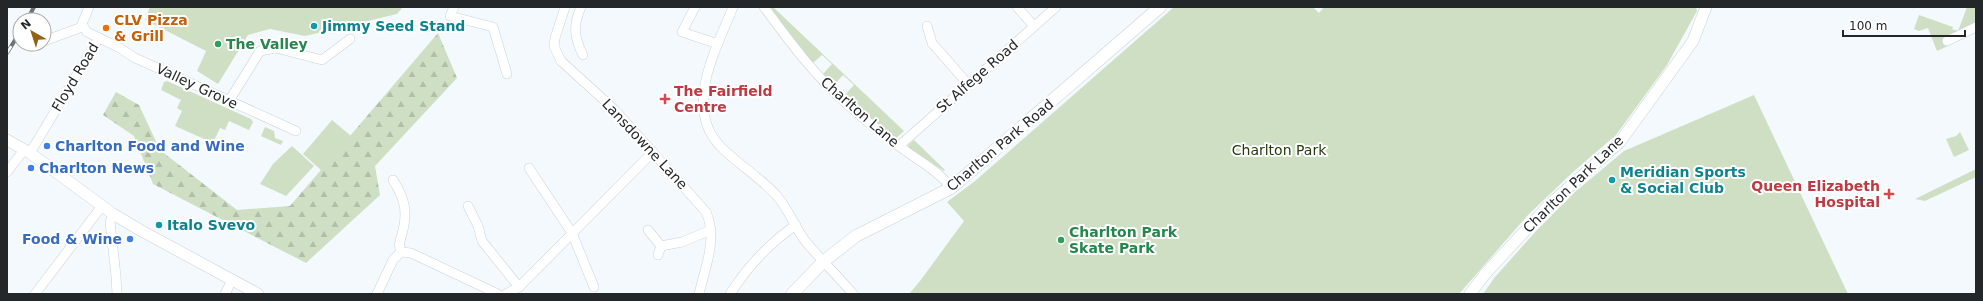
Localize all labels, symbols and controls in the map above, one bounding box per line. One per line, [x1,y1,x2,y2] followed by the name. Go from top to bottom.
[12,12,52,52] north arrow
[114,12,188,44] place label: CLV Pizza & Grill
[1843,12,1965,38] scale bar
[18,17,34,33] text: N
[321,18,465,34] place label: Jimmy Seed Stand
[1849,19,1887,33] text: 100 m
[309,21,319,31] marker: Jimmy Seed Stand
[101,23,111,33] marker: CLV Pizza & Grill
[226,36,308,52] place label: The Valley
[933,36,1021,116] street label: St Alfege Road
[213,39,223,49] marker: The Valley
[48,40,102,114] street label: Floyd Road
[154,60,240,112] street label: Valley Grove
[818,74,902,150] street label: Charlton Lane
[674,83,772,115] place label: The Fairfield Centre
[659,93,671,105] marker: The Fairfield Centre
[599,96,691,192] street label: Lansdowne Lane
[943,96,1057,194] street label: Charlton Park Road
[1520,132,1626,236] street label: Charlton Park Lane
[55,138,245,154] place label: Charlton Food and Wine
[42,141,52,151] marker: Charlton Food and Wine
[1232,142,1327,158] park label: Charlton Park
[39,160,154,176] place label: Charlton News
[26,163,36,173] marker: Charlton News
[1620,164,1746,196] place label: Meridian Sports & Social Club
[1607,175,1617,185] marker: Meridian Sports & Social Club
[1751,178,1880,210] place label: Queen Elizabeth Hospital
[1883,188,1895,200] marker: Queen Elizabeth Hospital
[167,217,255,233] place label: Italo Svevo
[154,220,164,230] marker: Italo Svevo
[1069,224,1178,256] place label: Charlton Park Skate Park
[22,231,122,247] place label: Food & Wine
[125,234,135,244] marker: Food & Wine
[1056,235,1066,245] marker: Charlton Park Skate Park

